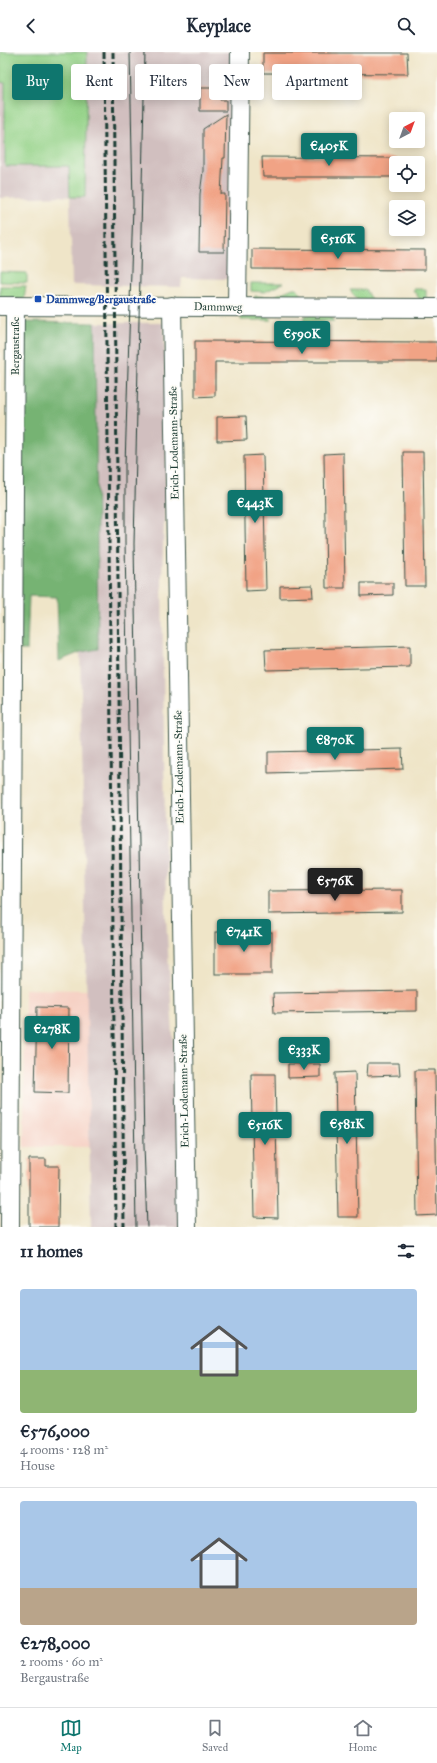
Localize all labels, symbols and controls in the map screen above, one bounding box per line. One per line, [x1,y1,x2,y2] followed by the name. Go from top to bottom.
[20,15,42,37] icon: back
[186,15,251,37] text: Keyplace
[395,15,417,37] icon: search
[12,64,63,100] chip: Buy
[71,64,127,100] chip: Rent
[135,64,201,100] chip: Filters
[209,64,264,100] chip: New
[272,64,362,100] chip: Apartment
[389,112,425,148] north arrow
[389,112,425,236] map controls
[301,133,357,167] pin: €405K
[310,138,348,154] text: €405K
[389,156,425,192] button: locate
[389,200,425,236] button: layers
[310,226,366,260] pin: €516K
[321,231,355,247] text: €516K
[46,293,156,306] place label: Dammweg/Bergaustraße
[33,294,43,304] marker: Dammweg/Bergaustraße
[194,300,243,314] street label: Dammweg
[9,316,22,375] street label: Bergaustraße
[274,321,330,355] pin: €590K
[283,326,321,342] text: €590K
[167,386,181,500] street label: Erich-Lodemann-Straße
[227,490,283,524] pin: €443K
[237,495,273,511] text: €443K
[172,710,186,824] street label: Erich-Lodemann-Straße
[307,727,363,761] pin: €870K
[316,732,354,748] text: €870K
[307,868,363,902] pin: €576K
[317,873,353,889] text: €576K
[216,919,272,953] pin: €741K
[226,924,262,940] text: €741K
[24,1016,80,1050] pin: €278K
[33,1021,71,1037] text: €278K
[177,1034,191,1148] street label: Erich-Lodemann-Straße
[276,1037,332,1071] pin: €333K
[288,1042,320,1058] text: €333K
[319,1111,375,1145] pin: €581K
[237,1112,293,1146] pin: €516K
[329,1116,365,1132] text: €581K
[248,1117,282,1133] text: €516K
[395,1240,417,1262] icon: filters
[20,1241,83,1262] text: 11 homes
[183,1315,255,1387] icon: home
[20,1421,90,1442] text: €576,000
[20,1442,108,1458] text: 4 rooms · 128 m²
[20,1458,55,1474] text: House
[183,1527,255,1599] icon: home
[20,1633,90,1654] text: €278,000
[20,1654,103,1670] text: 2 rooms · 60 m²
[20,1670,89,1686] text: Bergaustraße
[60,1717,82,1754] tab: Map
[202,1717,228,1754] tab: Saved
[348,1717,377,1754] tab: Home

